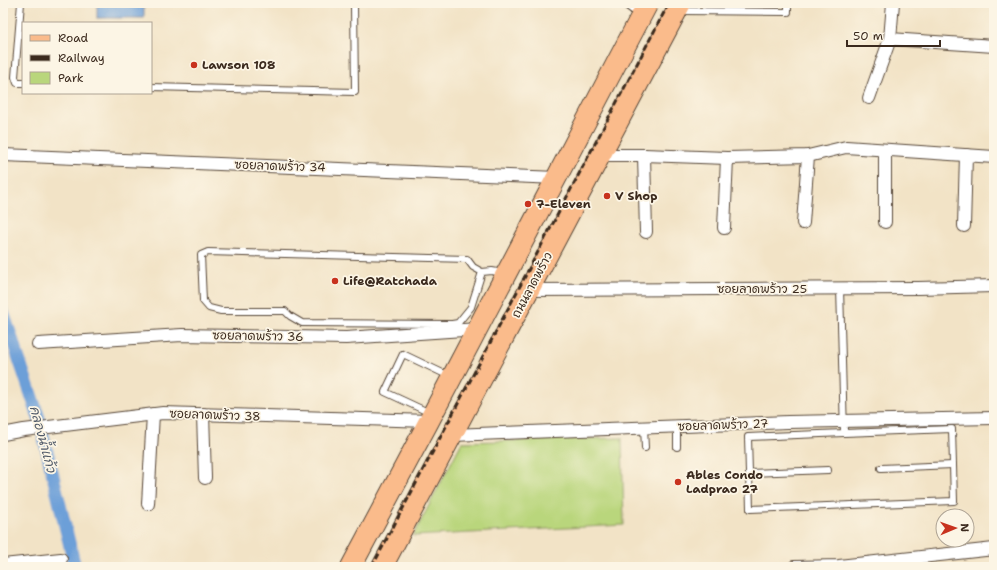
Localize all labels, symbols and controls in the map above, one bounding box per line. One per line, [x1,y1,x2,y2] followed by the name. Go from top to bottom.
[22,22,152,94] legend
[847,22,940,48] scale bar
[853,28,883,44] text: 50 m
[58,30,89,46] text: Road
[58,50,105,66] text: Railway
[202,57,275,73] place label: Lawson 108
[189,60,199,70] marker: Lawson 108
[58,70,84,86] text: Park
[234,156,326,176] street label: ซอยลาดพร้าว 34
[615,188,657,204] place label: V Shop
[602,191,612,201] marker: V Shop
[536,196,591,212] place label: 7-Eleven
[523,199,533,209] marker: 7-Eleven
[508,249,556,321] street label: ถนนลาดพร้าว
[343,273,438,289] place label: Life@Ratchada
[330,276,340,286] marker: Life@Ratchada
[717,281,807,297] street label: ซอยลาดพร้าว 25
[212,327,304,345] street label: ซอยลาดพร้าว 36
[26,403,64,476] water label: คลองน้ำแก้ว
[169,405,261,425] street label: ซอยลาดพร้าว 38
[677,415,769,435] street label: ซอยลาดพร้าว 27
[686,467,763,497] place label: Ables Condo Ladprao 27
[673,477,683,487] marker: Ables Condo Ladprao 27
[935,508,975,548] north arrow
[957,523,972,533] text: N

